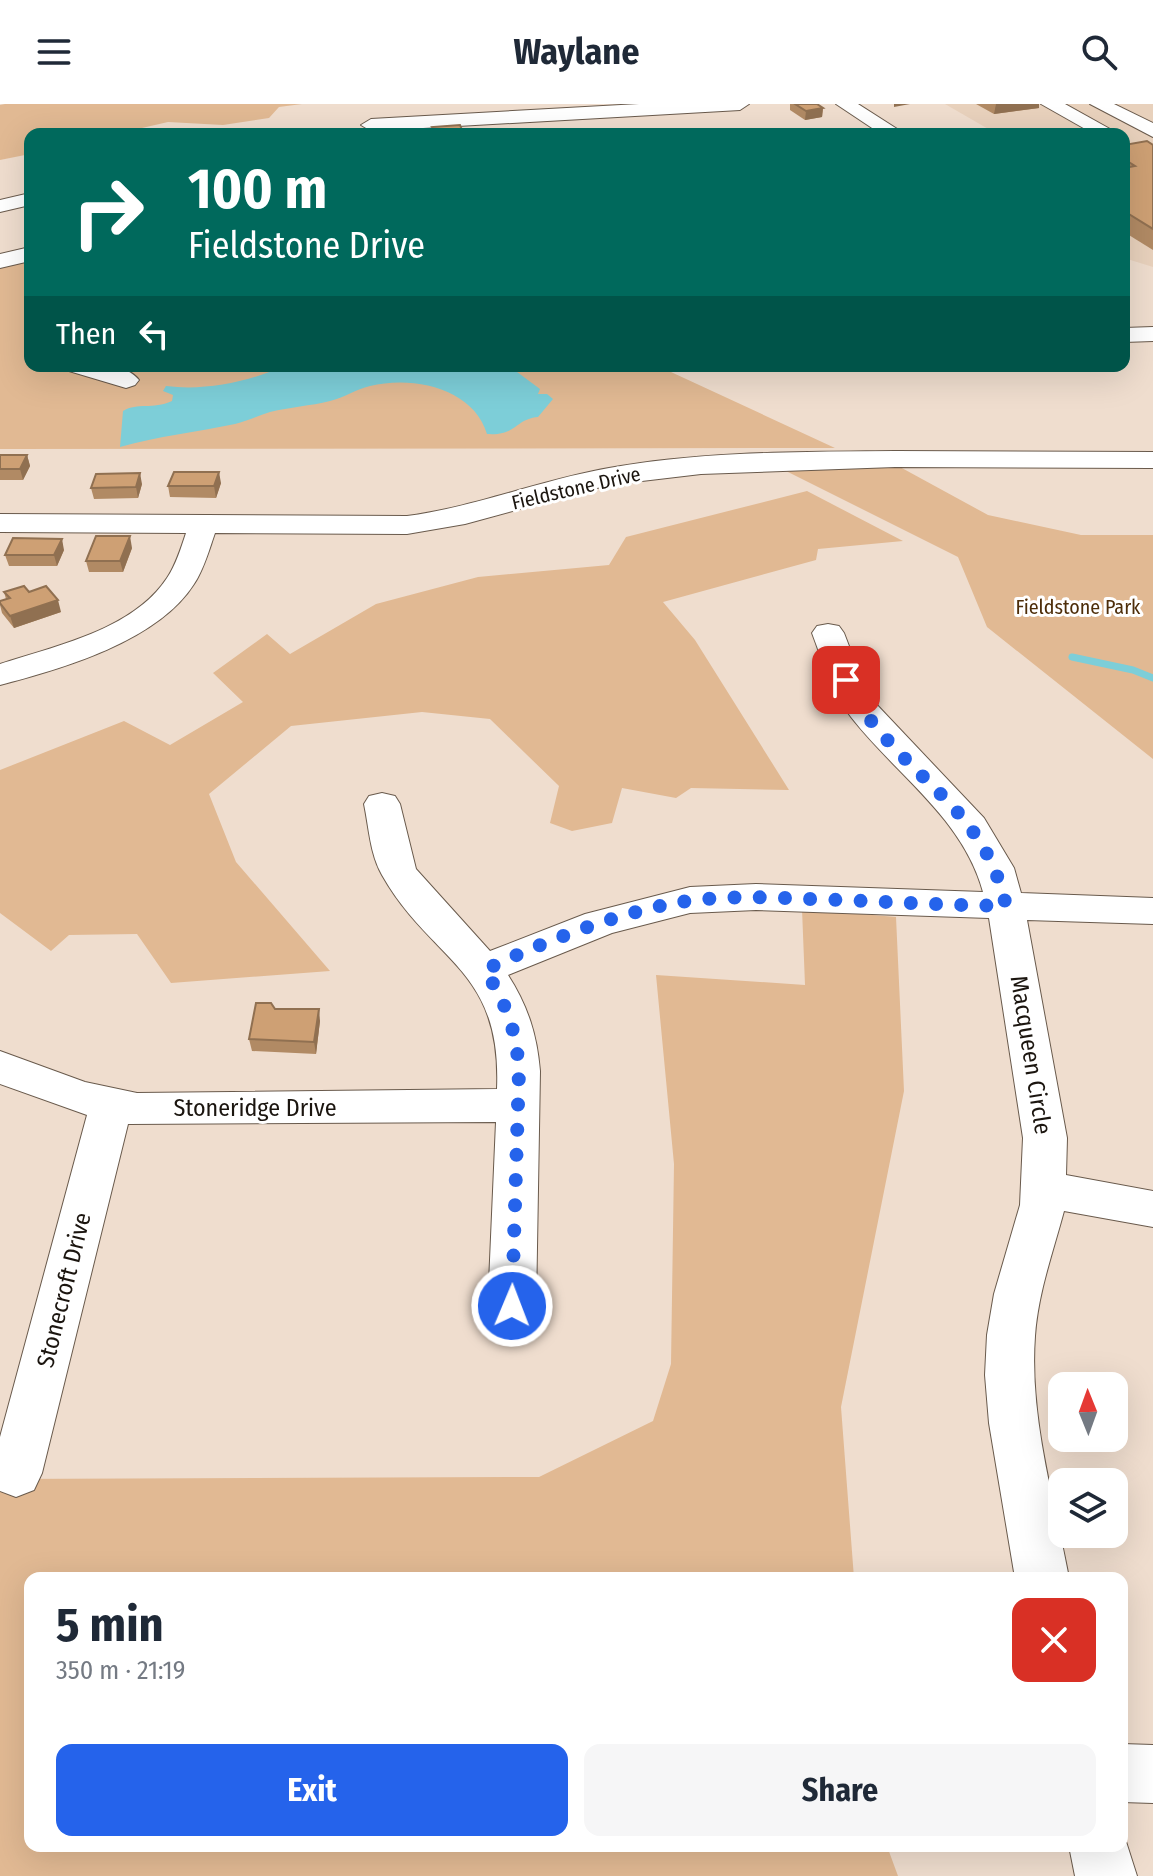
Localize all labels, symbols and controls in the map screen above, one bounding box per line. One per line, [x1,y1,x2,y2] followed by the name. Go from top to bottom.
[32,30,76,74] icon: menu
[514,30,639,74] text: Waylane
[1077,30,1121,74] icon: search
[188,156,327,223] text: 100 m
[56,160,160,264] icon: right
[188,224,425,268] text: Fieldstone Drive
[132,312,176,356] icon: left
[56,316,116,352] text: Then
[509,461,643,515] street label: Fieldstone Drive
[1016,595,1141,619] park label: Fieldstone Park
[812,646,880,714] pin
[824,658,868,702] icon: arrive
[1005,974,1057,1136] street label: Macqueen Circle
[173,1094,337,1122] street label: Stoneridge Drive
[31,1210,97,1370] street label: Stonecroft Drive
[470,1264,554,1348] position arrow
[1048,1372,1128,1452] north arrow
[1048,1372,1128,1548] map controls
[1048,1468,1128,1548] button: layers
[56,1596,164,1654] text: 5 min
[1012,1598,1096,1682] button: close
[56,1655,185,1686] text: 350 m · 21:19
[56,1744,568,1836] button: Exit
[584,1744,1096,1836] button: Share

